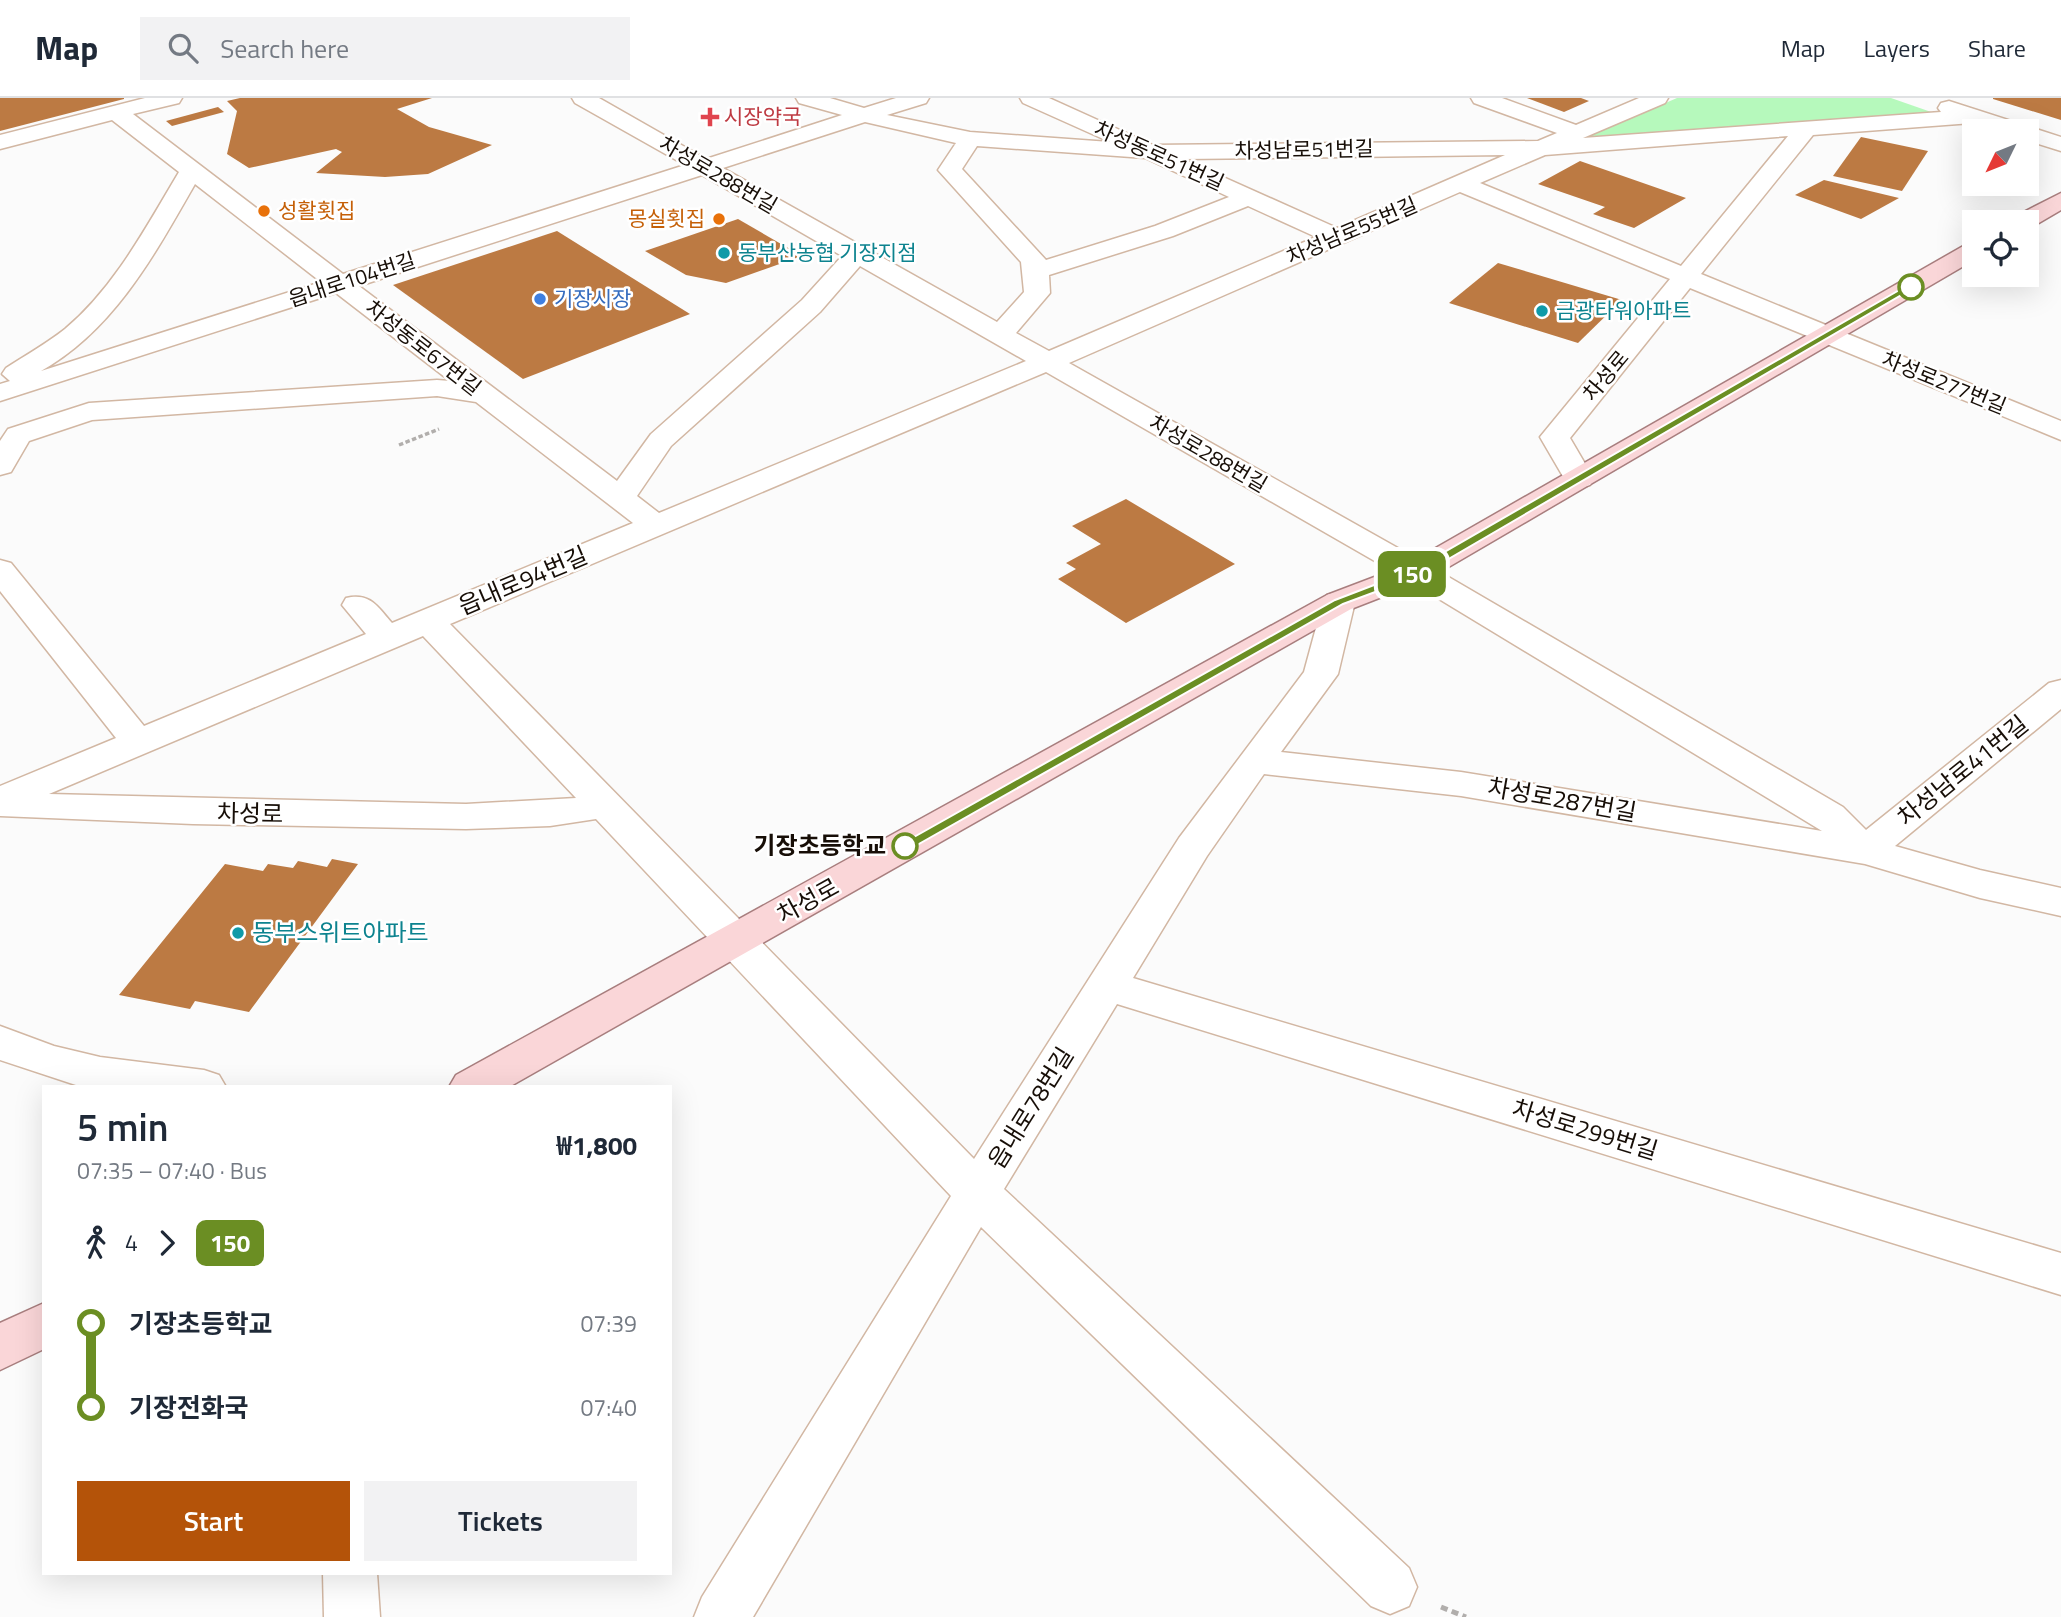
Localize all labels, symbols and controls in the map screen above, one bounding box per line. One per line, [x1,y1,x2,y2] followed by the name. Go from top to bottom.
[140,17,630,80] search box
[35,23,98,73] text: Map
[164,29,202,67] icon: search
[220,29,349,68] text: Search here
[1781,30,1826,66] text: Map
[1864,30,1930,66] text: Layers
[1968,30,2026,66] text: Share
[724,100,801,132] place label: 시장약국
[702,109,718,125] marker: 시장약국
[1089,112,1230,198] street label: 차성동로51번길
[1962,119,2039,196] north arrow
[1962,119,2039,287] map controls
[653,127,784,221] street label: 차성로288번길
[1234,132,1374,166] street label: 차성남로51번길
[1281,188,1422,272] street label: 차성남로55번길
[278,194,355,226] place label: 성활횟집
[628,202,705,234] place label: 몽실횟집
[256,203,272,219] marker: 성활횟집
[1962,210,2039,287] button: locate
[711,211,727,227] marker: 몽실횟집
[738,236,917,268] place label: 동부산농협 기장지점
[284,243,419,315] street label: 읍내로104번길
[716,245,732,261] marker: 동부산농협 기장지점
[1898,274,1924,300] unlabelled marker
[554,282,631,314] place label: 기장시장
[532,291,548,307] marker: 기장시장
[359,292,488,403] street label: 차성동로67번길
[1556,294,1691,326] place label: 금광타워아파트
[1534,303,1550,319] marker: 금광타워아파트
[1574,343,1636,408] street label: 차성로
[1877,343,2012,422] street label: 차성로277번길
[1143,406,1274,500] street label: 차성로288번길
[452,537,593,623] street label: 읍내로94번길
[1372,551,1452,597] line badge: 150
[1392,556,1432,592] text: 150
[1889,706,2036,834] street label: 차성남로41번길
[1485,768,1640,830] street label: 차성로287번길
[217,794,283,832] street label: 차성로
[754,827,886,863] place label: 기장초등학교
[892,833,918,859] marker: 기장초등학교
[770,868,845,932] street label: 차성로
[252,914,429,950] place label: 동부스위트아파트
[230,925,246,941] marker: 동부스위트아파트
[979,1040,1082,1175] street label: 읍내로78번길
[1508,1090,1663,1168] street label: 차성로299번길
[77,1098,168,1156] text: 5 min
[557,1126,637,1165] text: ₩1,800
[77,1153,267,1188] text: 07:35 – 07:40 · Bus
[77,1224,115,1262] icon: walk
[148,1224,186,1262] icon: forward
[125,1225,138,1260] text: 4
[210,1225,250,1261] text: 150
[129,1304,273,1343] text: 기장초등학교
[580,1306,637,1341] text: 07:39
[129,1388,249,1427] text: 기장전화국
[580,1390,637,1425] text: 07:40
[77,1481,350,1561] button: Start
[364,1481,637,1561] button: Tickets

